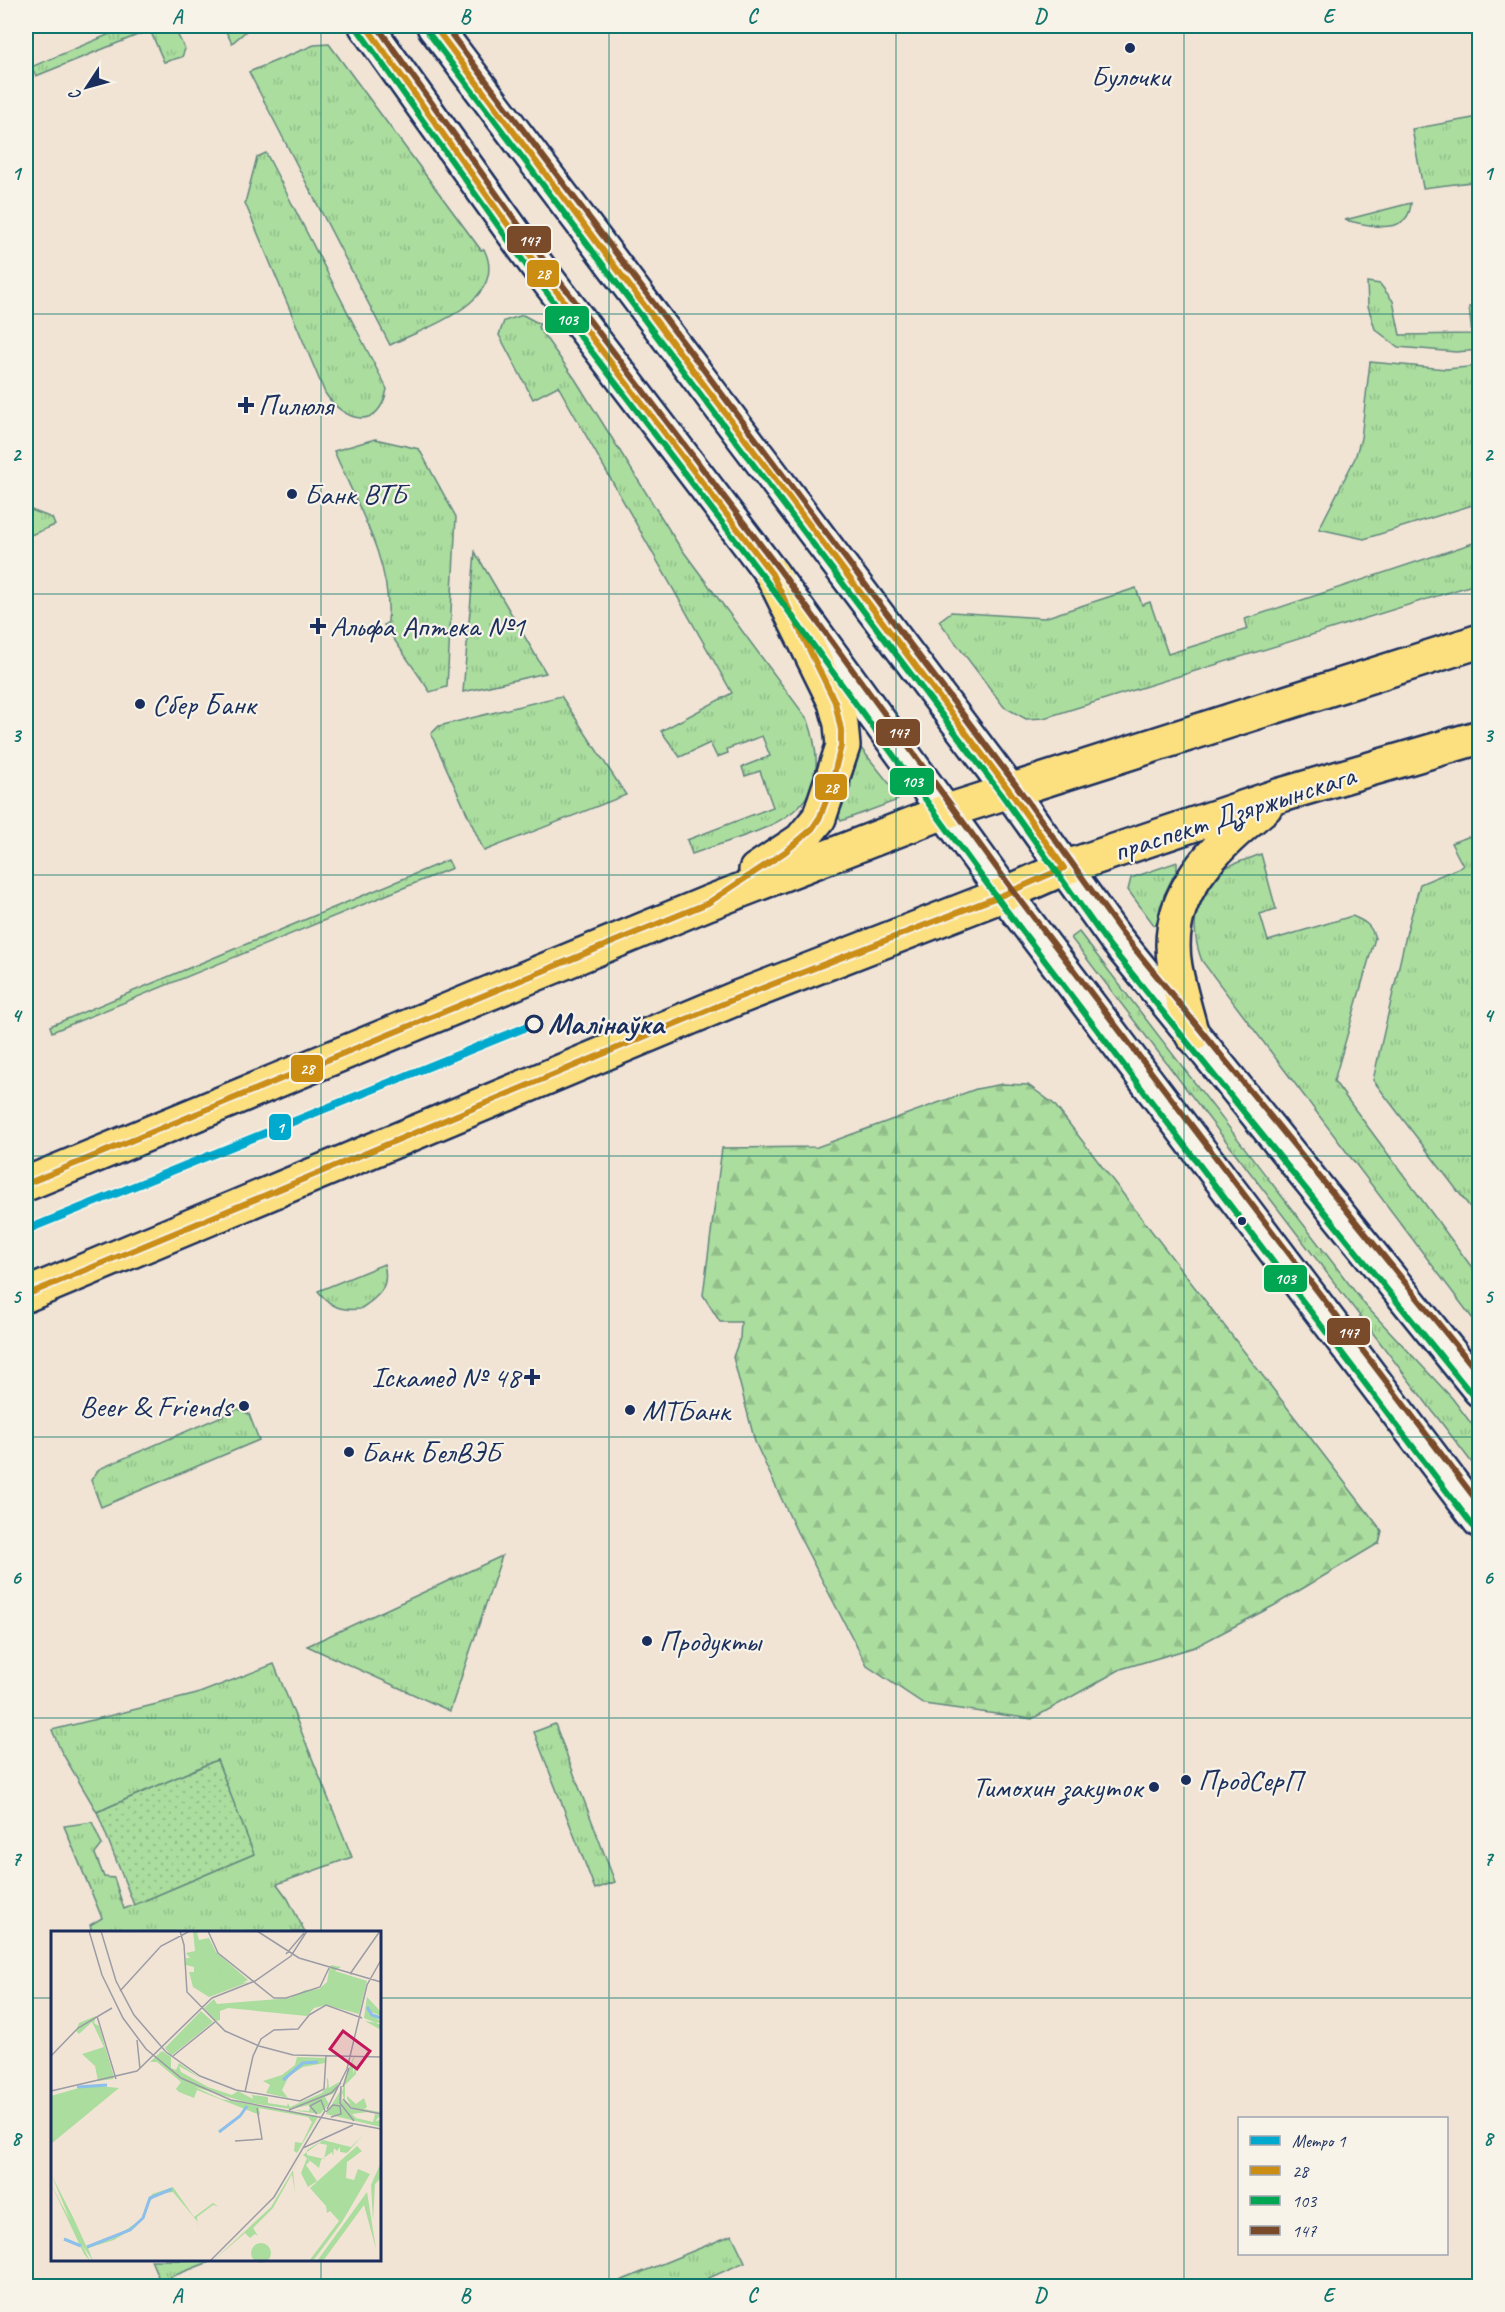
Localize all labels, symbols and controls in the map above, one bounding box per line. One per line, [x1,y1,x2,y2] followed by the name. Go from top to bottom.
[172,4,184,29] text: A
[460,4,472,29] text: B
[747,4,759,29] text: C
[1034,4,1048,29] text: D
[1323,4,1337,29] text: E
[1123,41,1137,55] marker: Булочки
[57,57,117,117] north arrow
[1091,57,1172,95] place label: Булочки
[64,84,86,104] text: С
[12,161,23,186] text: 1
[1484,161,1495,186] text: 1
[506,225,552,254] line badge: 147
[518,231,542,251] text: 147
[526,259,560,288] line badge: 28
[536,264,552,284] text: 28
[544,305,590,334] line badge: 103
[556,310,580,330] text: 103
[258,386,336,424] place label: Пилюля
[239,398,253,412] marker: Пилюля
[12,442,23,467] text: 2
[1484,442,1495,467] text: 2
[304,475,411,513] place label: Банк ВТБ
[285,487,299,501] marker: Банк ВТБ
[330,607,527,645] place label: Альфа Аптека №1
[311,619,325,633] marker: Альфа Аптека №1
[152,685,258,723] place label: Сбер Банк
[133,697,147,711] marker: Сбер Банк
[875,718,921,747] line badge: 147
[12,723,23,748] text: 3
[887,723,911,743] text: 147
[1484,723,1495,748] text: 3
[1108,755,1362,870] street label: праспект Дзяржынскага
[889,767,935,796] line badge: 103
[901,772,925,792] text: 103
[814,773,848,801] line badge: 28
[824,778,840,798] text: 28
[12,1003,24,1028] text: 4
[1484,1003,1496,1028] text: 4
[548,1005,666,1043] place label: Малінаўка
[525,1015,543,1033] marker: Малінаўка
[290,1054,324,1083] line badge: 28
[300,1059,316,1079] text: 28
[268,1113,292,1141] line badge: 1
[276,1118,285,1138] text: 1
[1236,1215,1248,1227] unlabelled marker
[1263,1264,1308,1293] line badge: 103
[1274,1269,1298,1289] text: 103
[12,1284,23,1309] text: 5
[1484,1284,1495,1309] text: 5
[1326,1317,1371,1346] line badge: 147
[1337,1323,1361,1343] text: 147
[371,1358,522,1396] place label: Іскамед № 48
[525,1370,539,1384] marker: Іскамед № 48
[80,1387,235,1425] place label: Beer & Friends
[642,1391,732,1429] place label: МТБанк
[237,1399,251,1413] marker: Beer & Friends
[623,1403,637,1417] marker: МТБанк
[361,1433,505,1471] place label: Банк БелВЭБ
[342,1445,356,1459] marker: Банк БелВЭБ
[11,1565,22,1590] text: 6
[1483,1565,1494,1590] text: 6
[659,1622,763,1660] place label: Продукты
[640,1634,654,1648] marker: Продукты
[1198,1761,1306,1799] place label: ПродСерП
[972,1768,1145,1806] place label: Тимохин закуток
[1179,1773,1193,1787] marker: ПродСерП
[1147,1780,1161,1794] marker: Тимохин закуток
[12,1846,23,1871] text: 7
[1484,1846,1495,1871] text: 7
[51,1931,381,2261] inset map
[1238,2117,1448,2255] legend
[12,2126,24,2151] text: 8
[1484,2126,1496,2151] text: 8
[1292,2130,1346,2152] text: Метро 1
[1292,2160,1310,2182] text: 28
[1292,2190,1318,2212] text: 103
[1292,2220,1317,2242] text: 147
[172,2283,184,2308] text: A
[460,2283,472,2308] text: B
[747,2283,759,2308] text: C
[1034,2283,1048,2308] text: D
[1323,2283,1337,2308] text: E

